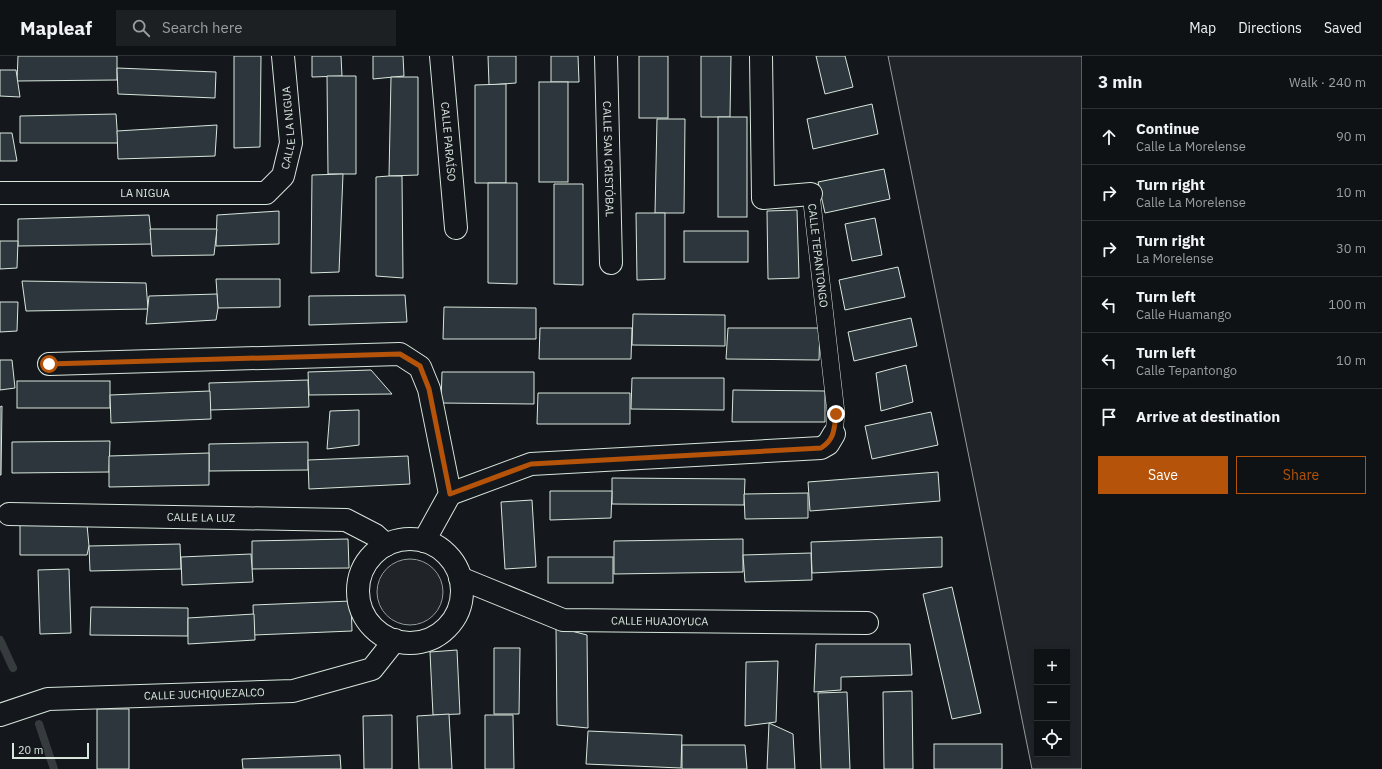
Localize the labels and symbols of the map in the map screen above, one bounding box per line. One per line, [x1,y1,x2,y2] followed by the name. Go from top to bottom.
[278,86,298,171] street label: CALLE LA NIGUA
[438,101,459,182] street label: CALLE PARAÍSO
[600,101,617,218] street label: CALLE SAN CRISTÓBAL
[120,186,170,200] street label: LA NIGUA
[805,203,831,309] street label: CALLE TEPANTONGO
[40,355,58,373] route start
[827,405,845,423] route end
[167,510,235,525] street label: CALLE LA LUZ
[611,613,708,628] street label: CALLE HUAJOYUCA
[144,685,265,703] street label: CALLE JUCHIQUEZALCO
[12,741,89,760] scale bar

